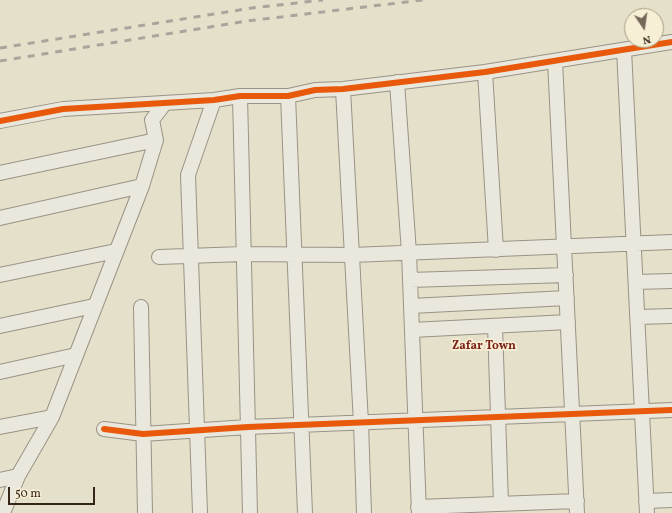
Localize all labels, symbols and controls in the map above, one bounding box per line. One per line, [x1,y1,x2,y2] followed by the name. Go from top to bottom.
[624,8,664,48] north arrow
[641,31,652,47] text: N
[452,340,516,354] district label: Zafar Town
[10,479,97,505] scale bar
[15,486,41,502] text: 50 m

